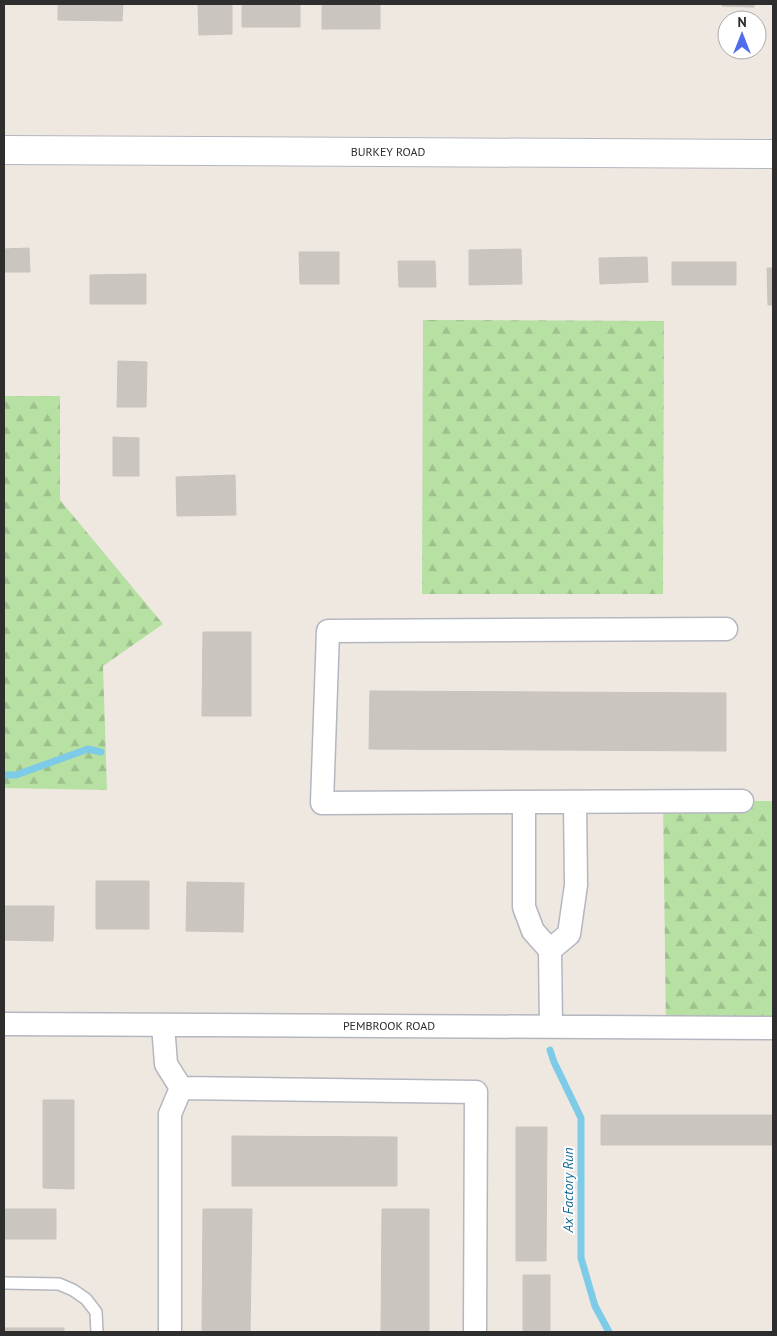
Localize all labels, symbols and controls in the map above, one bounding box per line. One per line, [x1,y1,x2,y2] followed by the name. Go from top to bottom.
[717,10,767,60] north arrow
[737,13,747,31] text: N
[351,144,426,159] street label: BURKEY ROAD
[343,1018,435,1033] street label: PEMBROOK ROAD
[559,1147,577,1234] water label: Ax Factory Run

